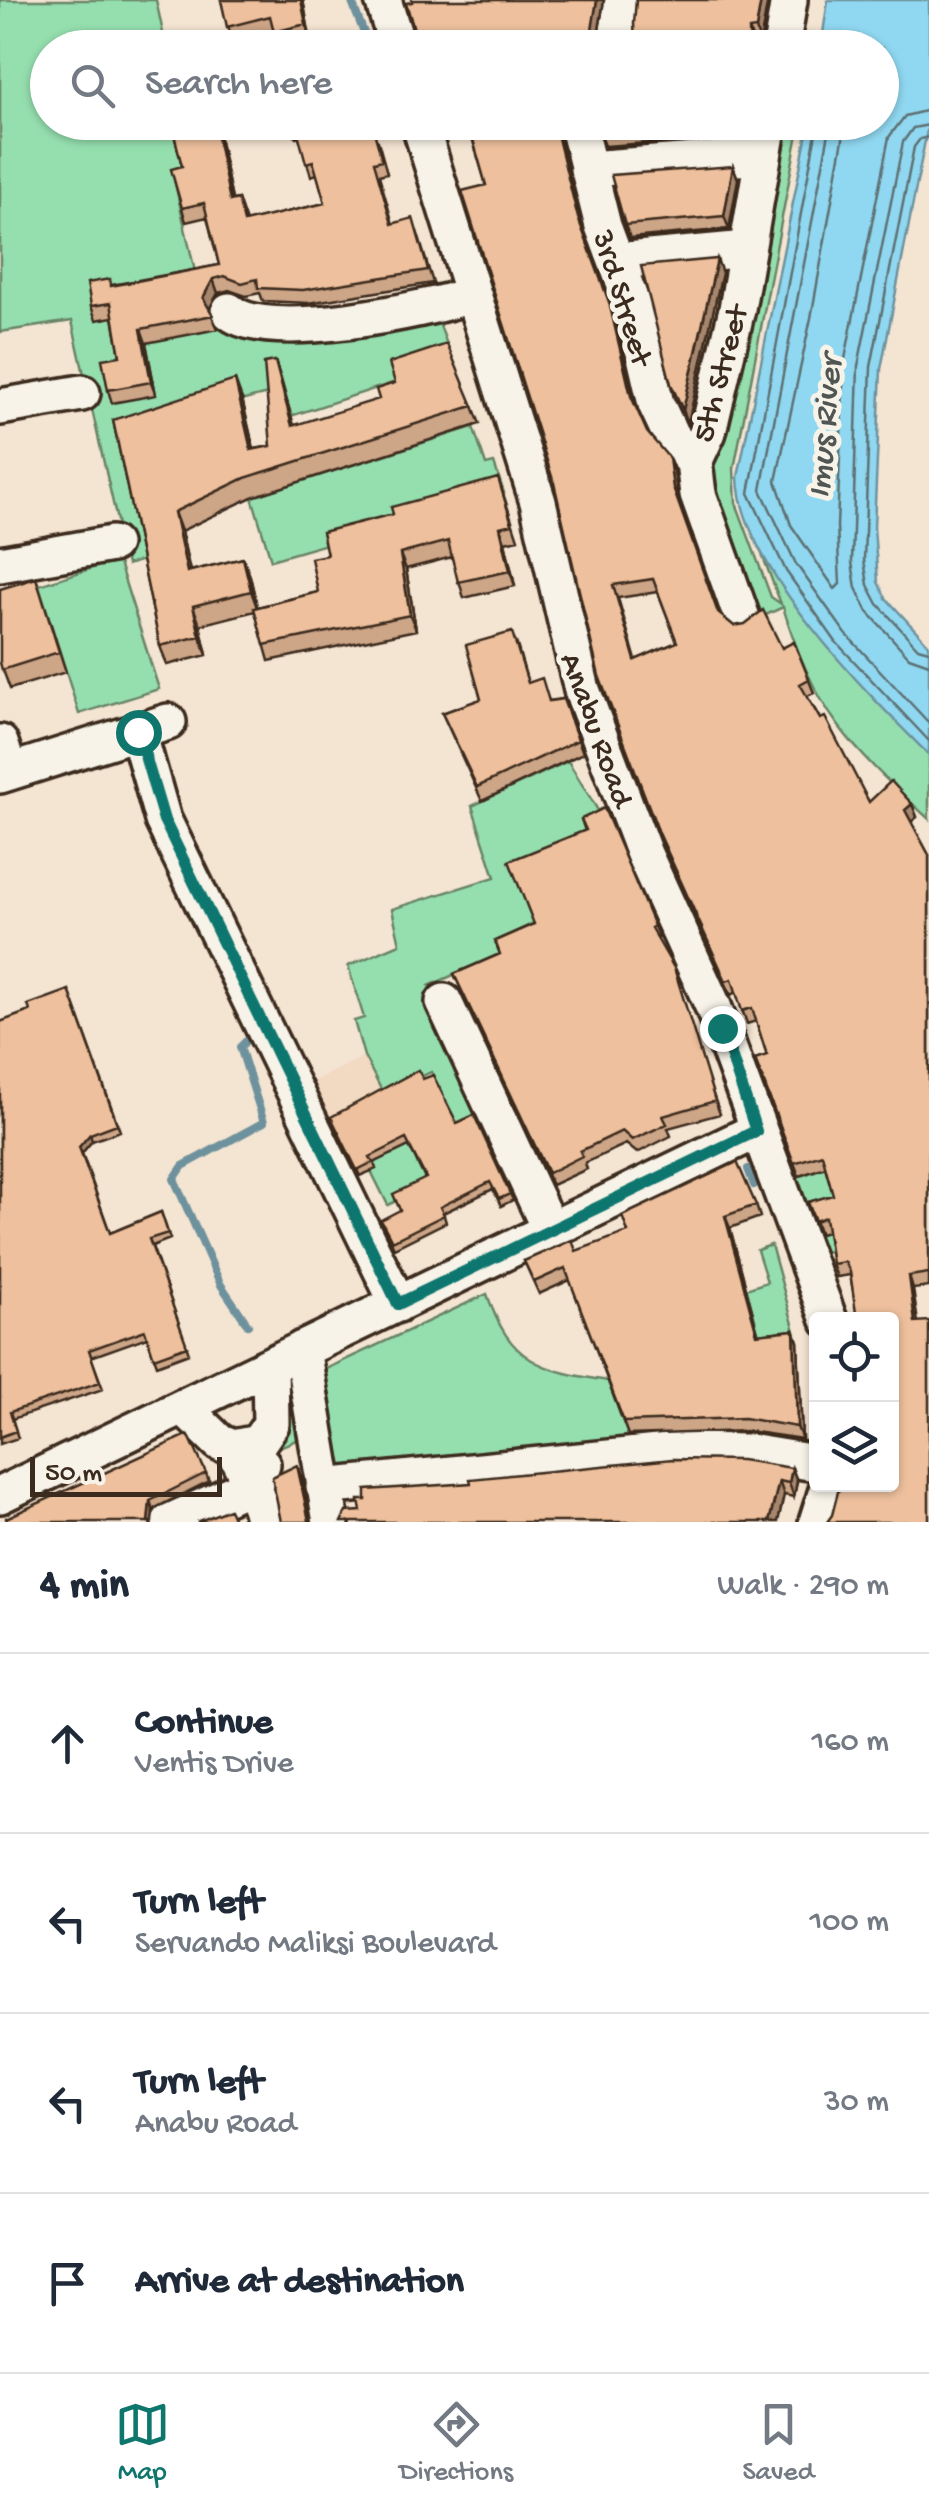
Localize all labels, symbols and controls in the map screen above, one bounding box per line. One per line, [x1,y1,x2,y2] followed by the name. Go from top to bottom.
[30,30,899,140] search box
[65,58,120,113] icon: search
[145,63,332,107] text: Search here
[581,225,660,374] street label: 3rd Street
[686,299,760,447] street label: 5th Street
[801,348,855,500] water label: Imus River
[549,648,640,815] street label: Anabu Road
[116,710,162,756] route start
[700,1006,746,1052] route end
[809,1312,899,1492] map controls
[809,1312,899,1402] button: locate
[809,1402,899,1492] button: layers
[30,1452,222,1496] scale bar
[45,1458,102,1491] text: 50 m
[40,1563,129,1612] text: 4 min
[717,1568,889,1606] text: Walk · 290 m
[135,1702,273,1746] text: Continue
[40,1716,95,1771] icon: ahead
[811,1724,889,1762] text: 160 m
[135,1746,294,1784] text: Ventis Drive
[135,1882,263,1926] text: Turn left
[40,1896,95,1951] icon: left
[809,1904,889,1942] text: 100 m
[135,1926,496,1964] text: Servando Maliksi Boulevard
[135,2062,263,2106] text: Turn left
[40,2076,95,2131] icon: left
[824,2084,889,2122] text: 30 m
[135,2106,296,2144] text: Anabu Road
[40,2256,95,2311] icon: arrive
[135,2261,464,2305] text: Arrive at destination
[115,2397,170,2490] tab: Map
[399,2397,513,2490] tab: Directions
[742,2397,814,2490] tab: Saved

